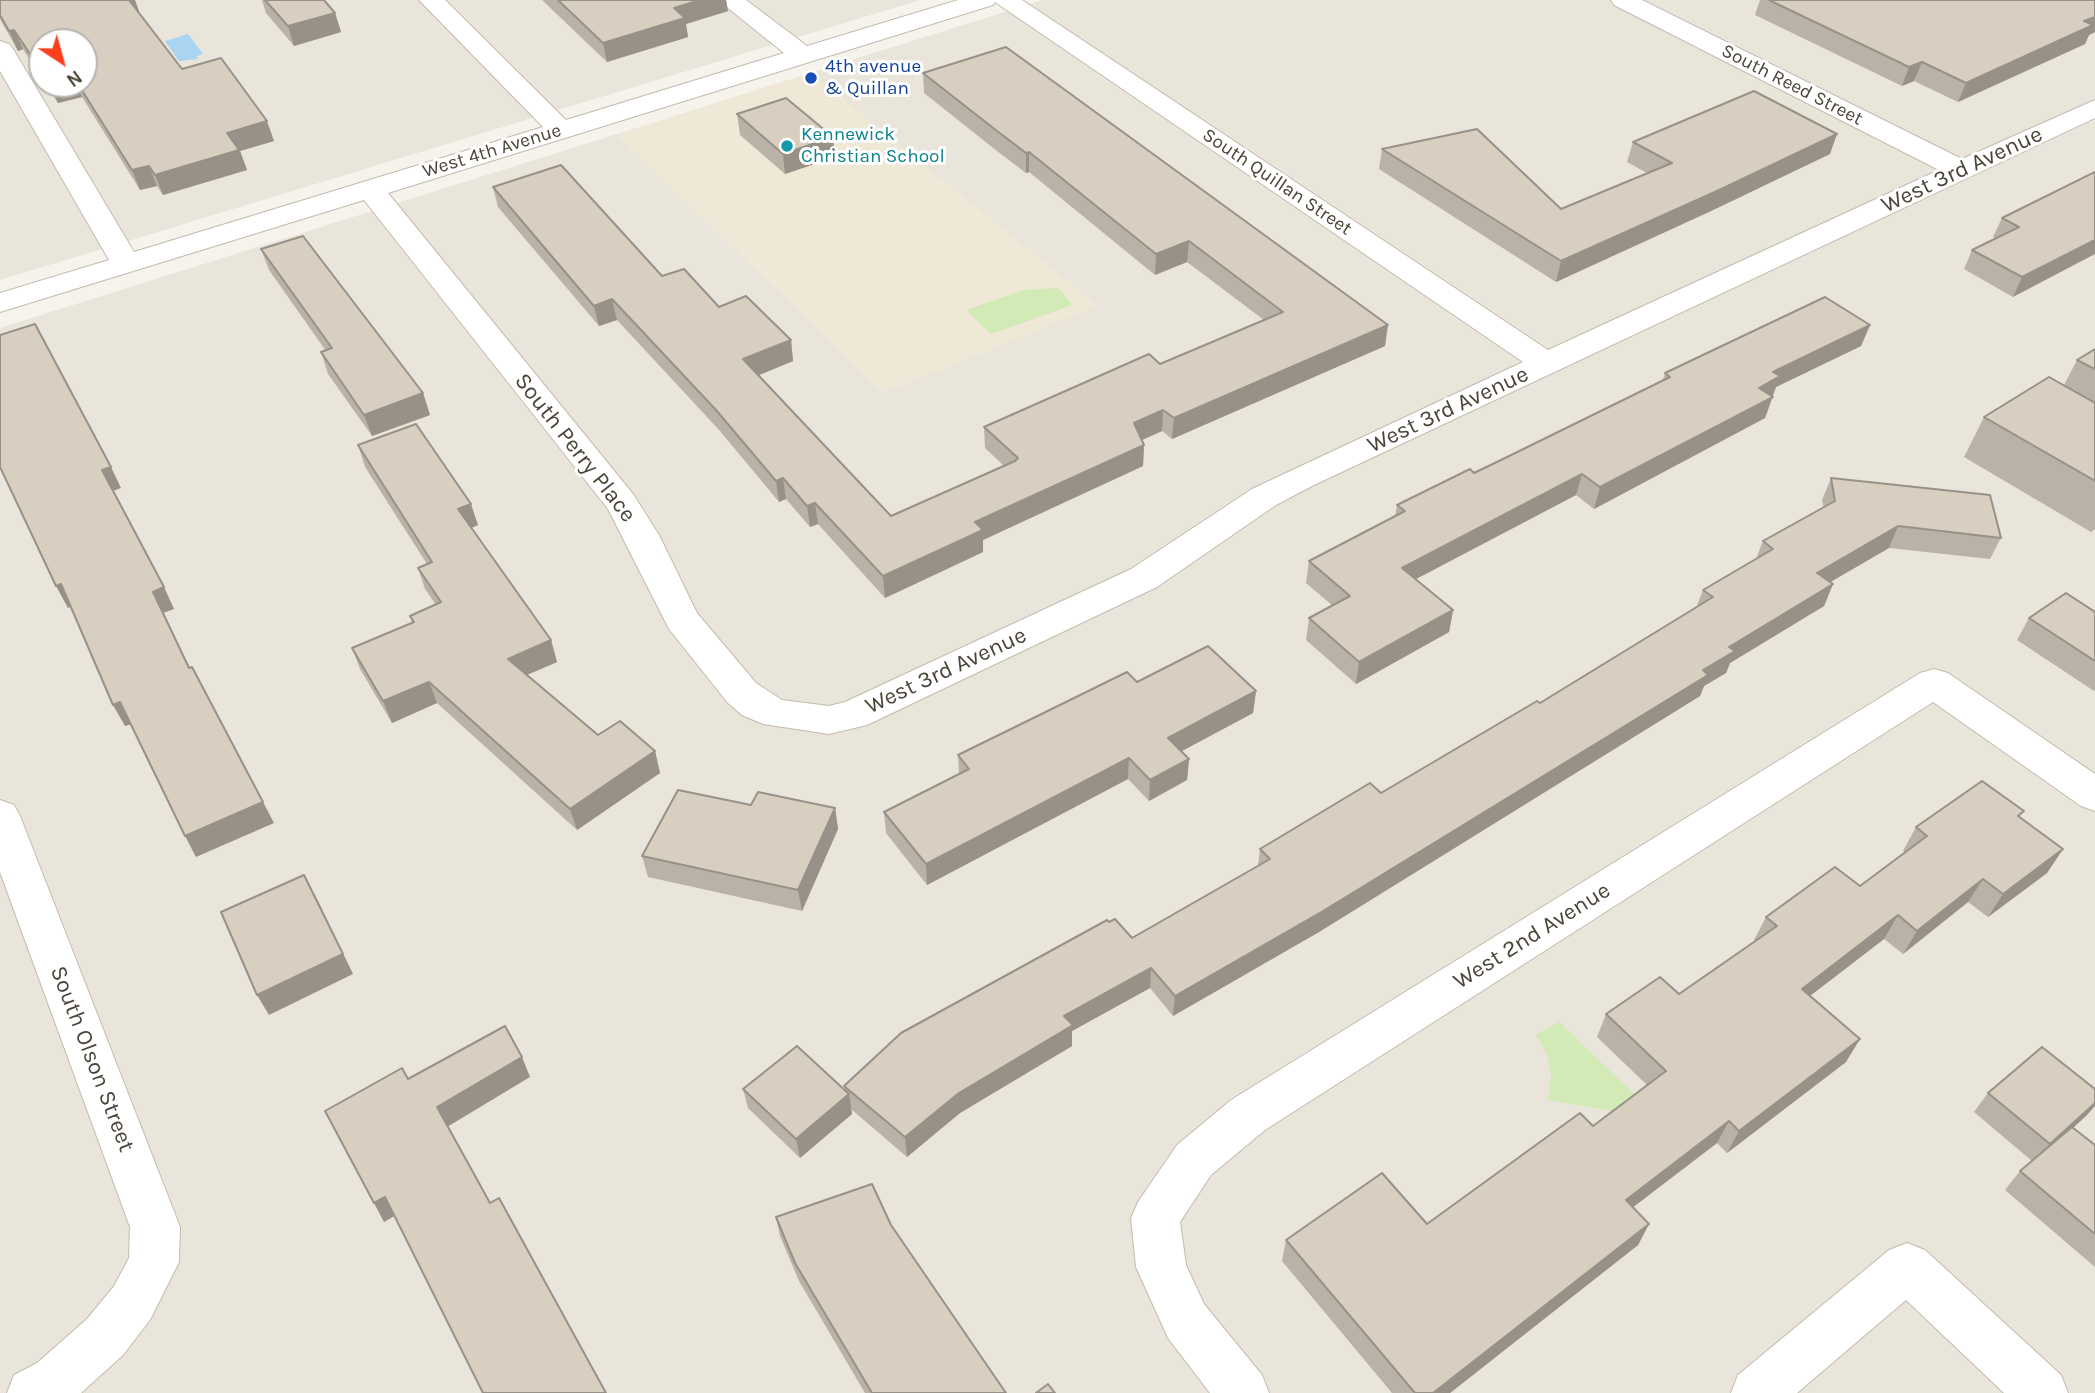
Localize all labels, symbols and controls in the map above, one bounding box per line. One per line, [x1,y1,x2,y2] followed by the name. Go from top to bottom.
[28,28,98,98] north arrow
[1718,40,1866,130] street label: South Reed Street
[825,56,921,100] place label: 4th avenue & Quillan
[62,65,86,91] text: N
[803,70,819,86] marker: 4th avenue & Quillan
[420,119,564,183] street label: West 4th Avenue
[1877,121,2047,219] street label: West 3rd Avenue
[801,124,945,168] place label: Kennewick Christian School
[1198,124,1356,240] street label: South Quillan Street
[779,138,795,154] marker: Kennewick Christian School
[1363,361,1533,459] street label: West 3rd Avenue
[508,368,642,528] street label: South Perry Place
[861,622,1031,720] street label: West 3rd Avenue
[1448,877,1616,995] street label: West 2nd Avenue
[44,962,140,1156] street label: South Olson Street

